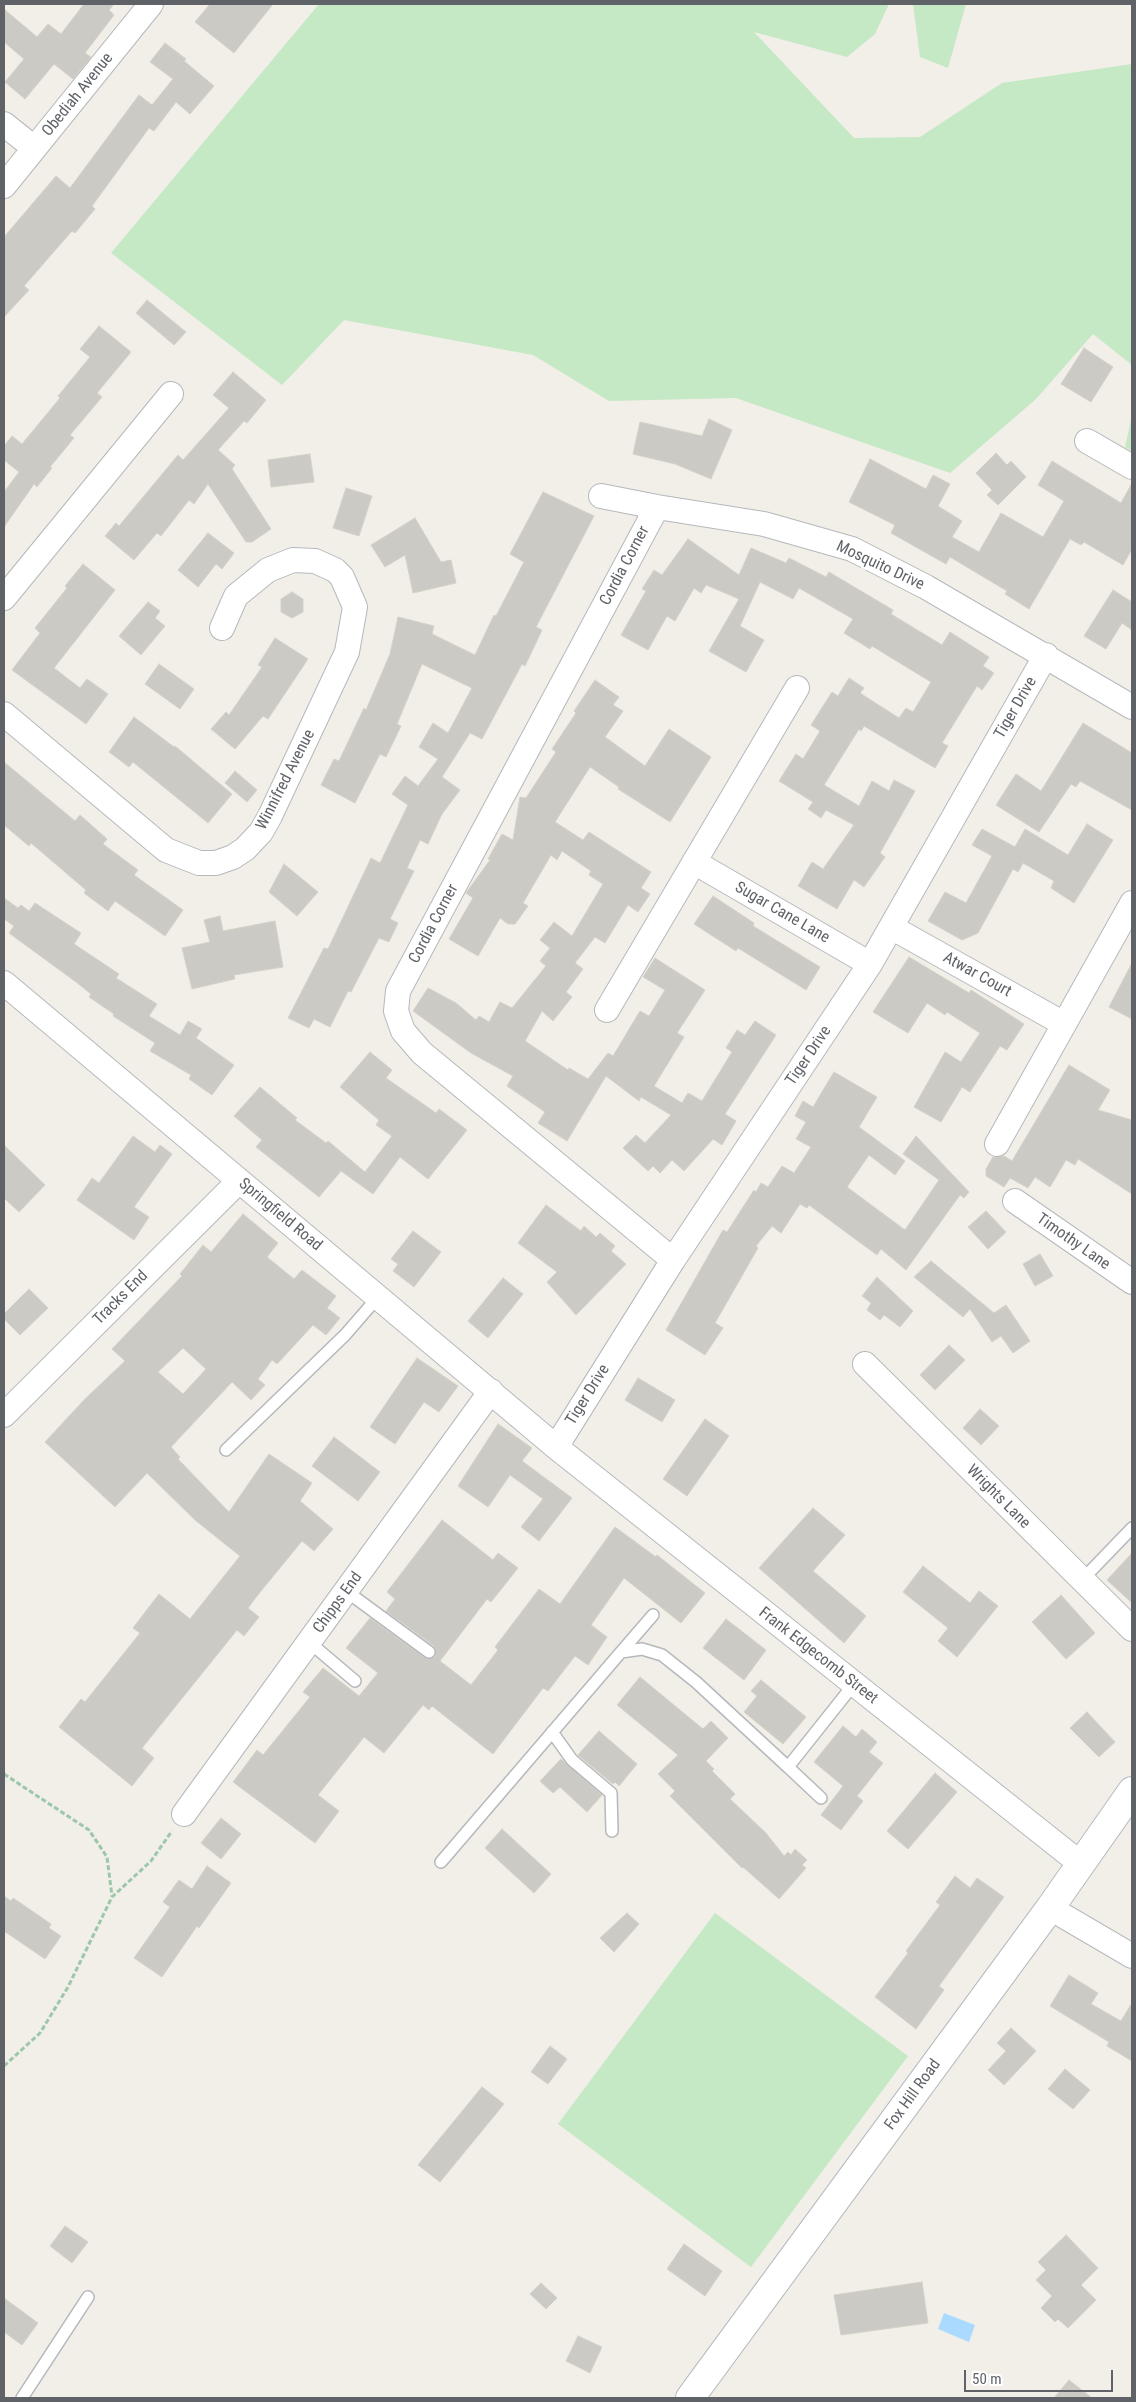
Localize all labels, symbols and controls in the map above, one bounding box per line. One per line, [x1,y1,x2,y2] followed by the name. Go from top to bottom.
[39,49,117,141] street label: Obediah Avenue
[596,523,654,609] street label: Cordia Corner
[833,537,927,595] street label: Mosquito Drive
[991,674,1041,742] street label: Tiger Drive
[252,727,320,833] street label: Winnifred Avenue
[731,878,833,948] street label: Sugar Cane Lane
[405,881,463,967] street label: Cordia Corner
[939,948,1015,1002] street label: Atwar Court
[782,1023,836,1089] street label: Tiger Drive
[234,1175,326,1255] street label: Springfield Road
[1033,1210,1113,1274] street label: Timothy Lane
[90,1267,152,1329] street label: Tracks End
[562,1361,614,1429] street label: Tiger Drive
[962,1461,1034,1533] street label: Wrights Lane
[309,1569,367,1637] street label: Chipps End
[755,1603,881,1709] street label: Frank Edgecomb Street
[881,2056,945,2134] street label: Fox Hill Road
[966,2360,1115,2392] scale bar
[972,2370,1002,2388] text: 50 m

